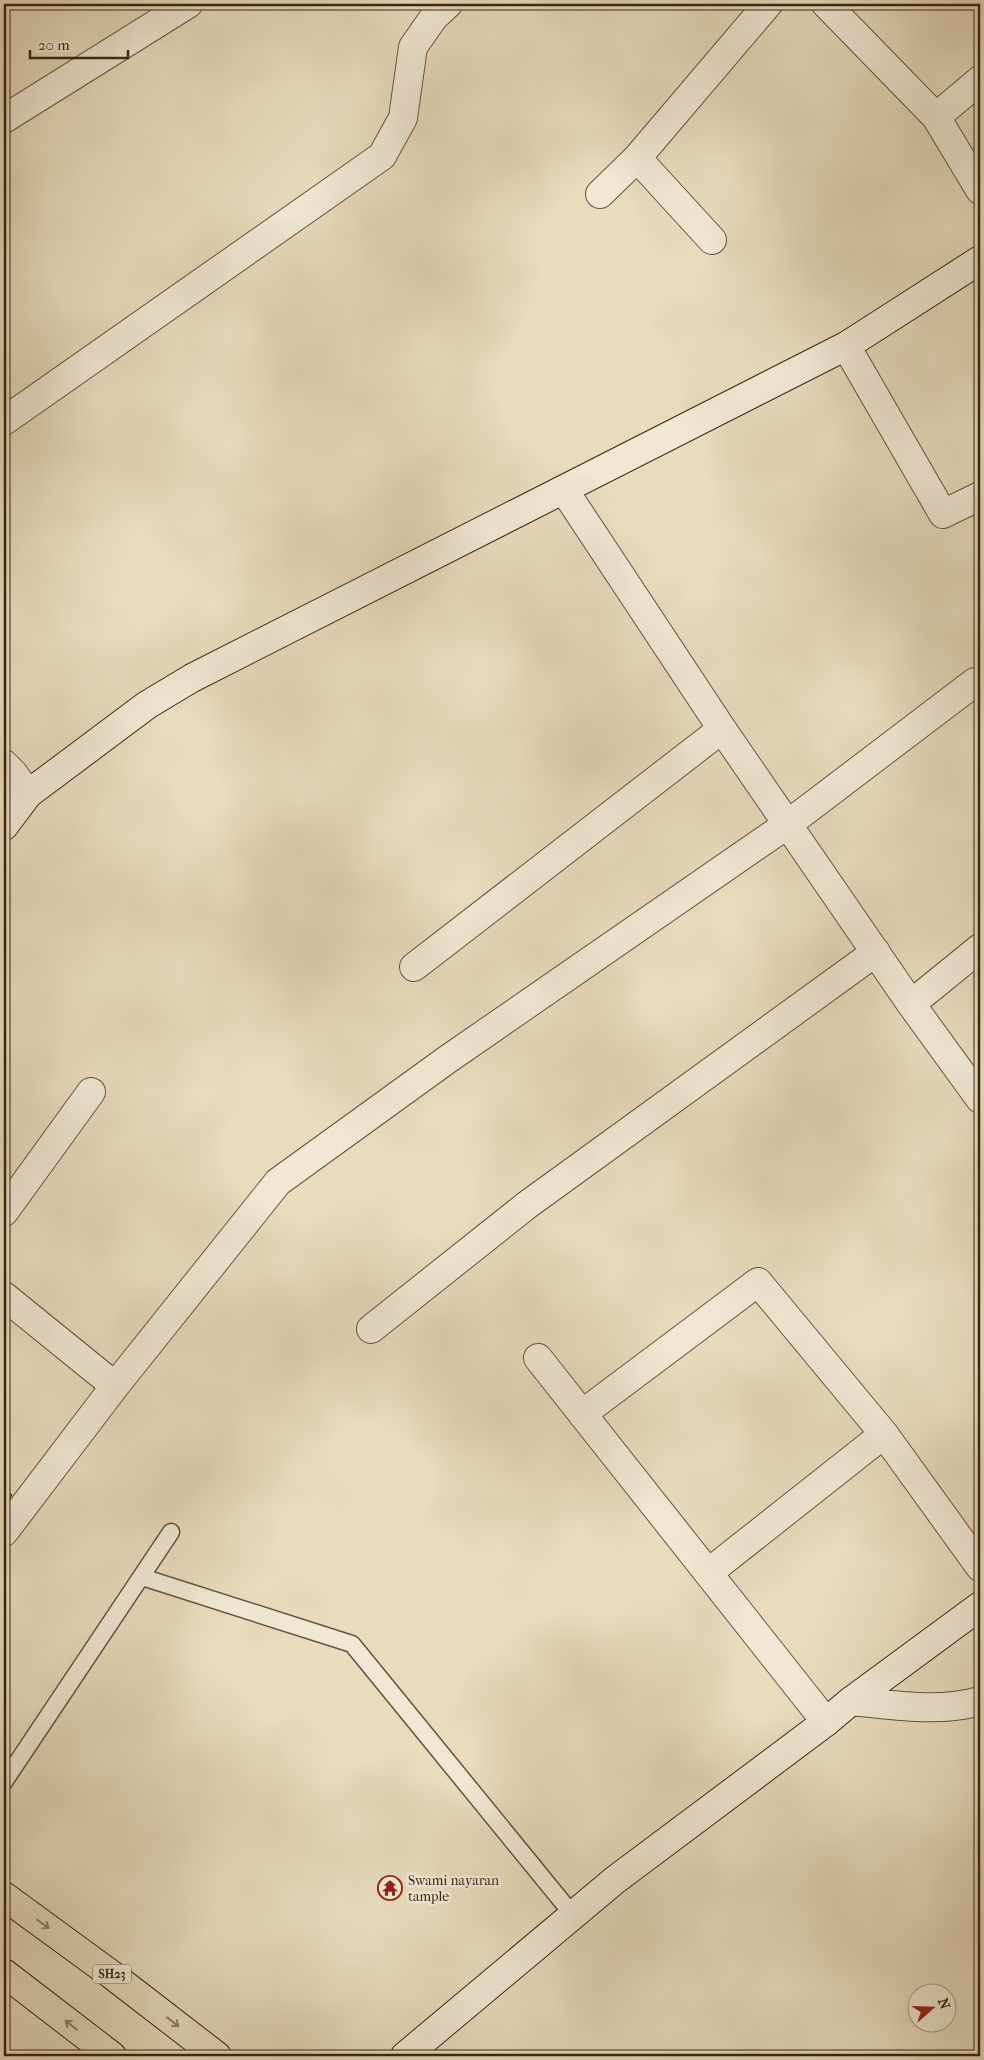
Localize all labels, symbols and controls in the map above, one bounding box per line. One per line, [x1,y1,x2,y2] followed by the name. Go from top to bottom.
[30,28,128,60] scale bar
[38,36,70,54] text: 20 m
[408,1872,499,1905] place label: Swami nayaran tample
[377,1875,403,1901] temple icon: Swami nayaran tample
[36,1919,50,1929] one-way arrow
[93,1965,131,1984] road number: SH23
[906,1982,956,2032] north arrow
[934,1996,954,2012] text: N
[166,2016,179,2027] one-way arrow
[64,2020,78,2030] one-way arrow

